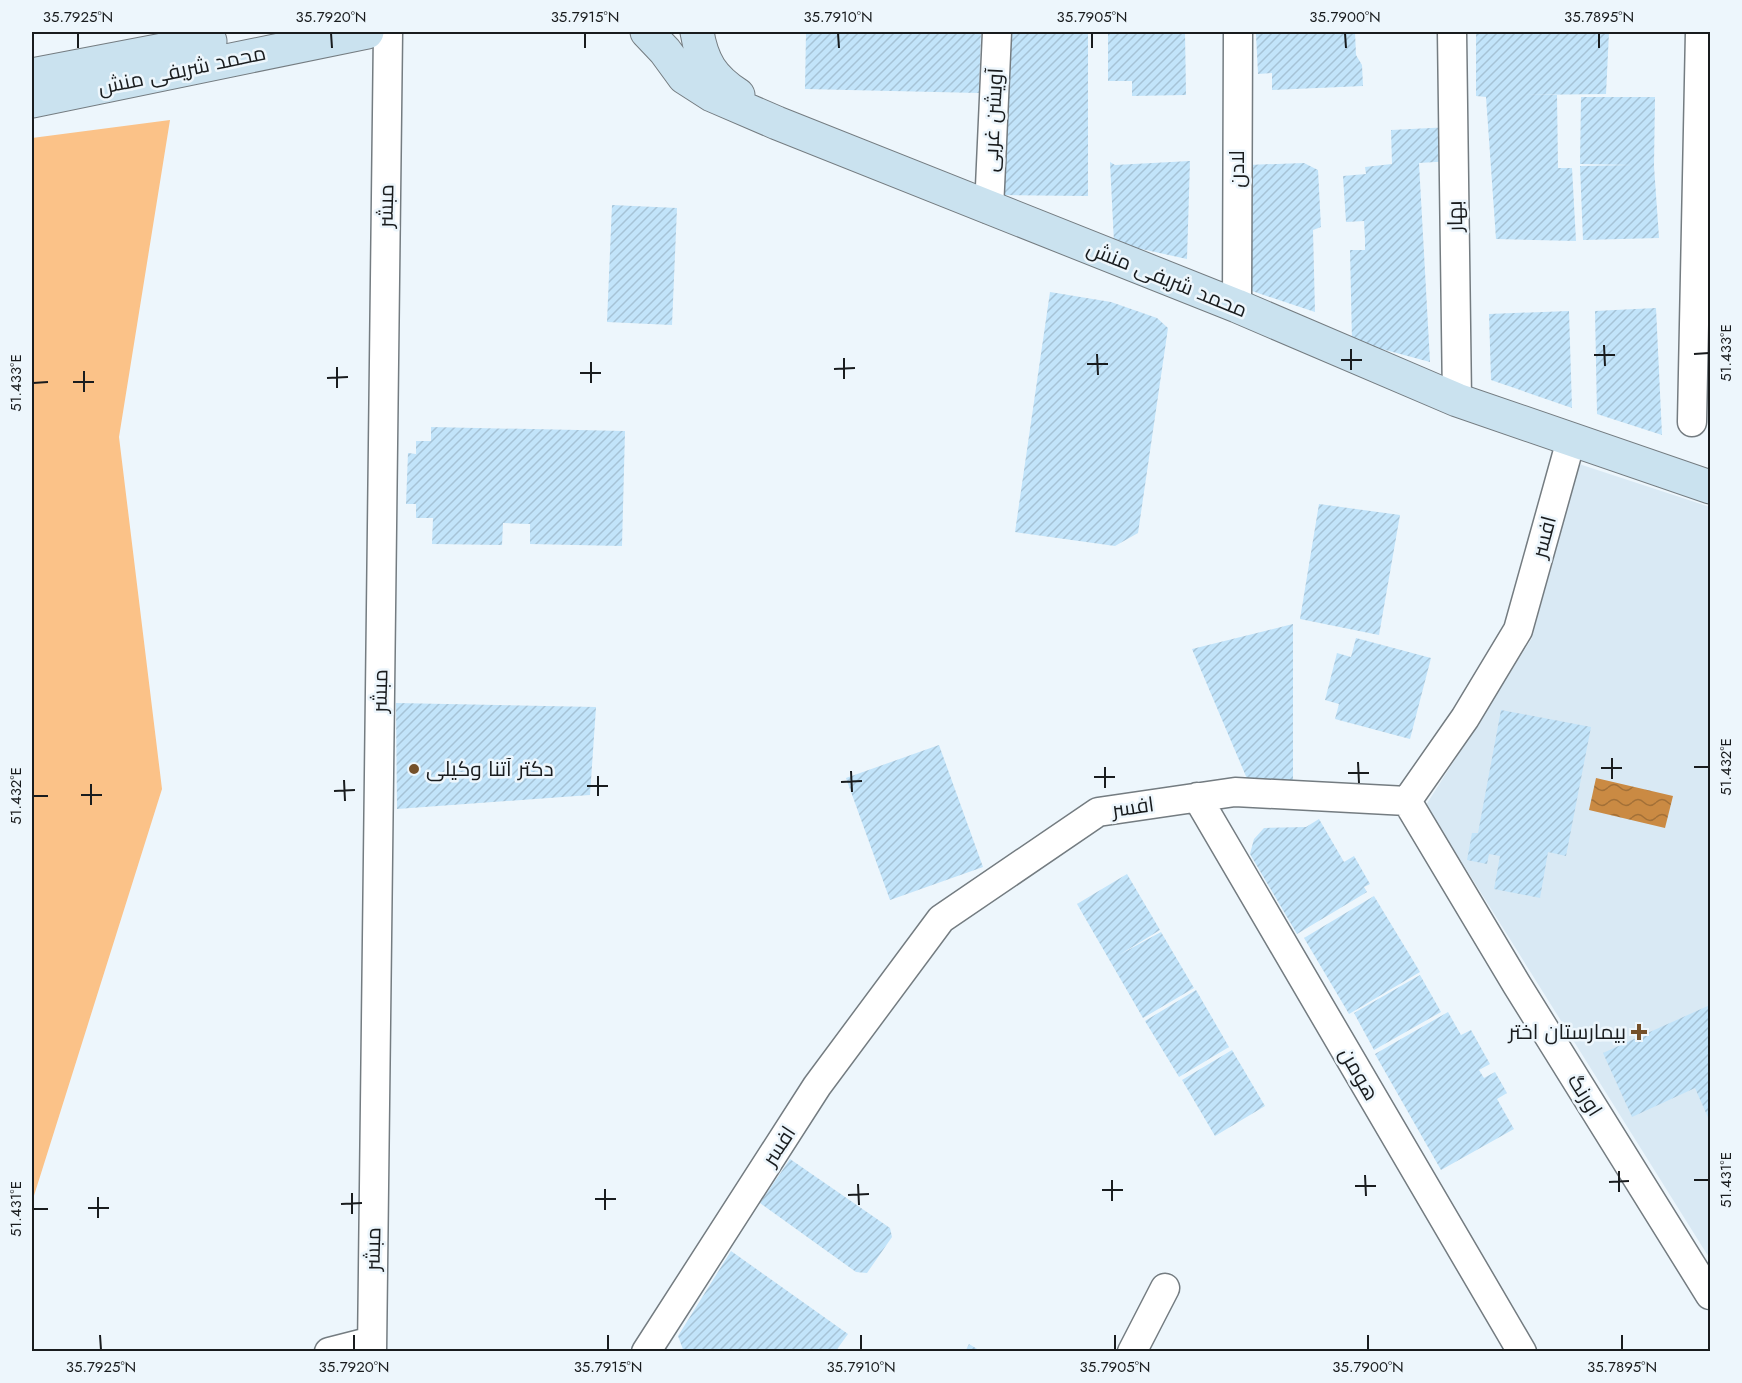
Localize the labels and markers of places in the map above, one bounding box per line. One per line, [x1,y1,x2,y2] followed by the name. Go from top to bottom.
[426,754,554,784] place label: دکتر آتنا وکیلی
[407,762,421,776] marker: دکتر آتنا وکیلی
[1508,1017,1626,1047] place label: بیمارستان اختر
[1630,1023,1648,1041] marker: بیمارستان اختر

